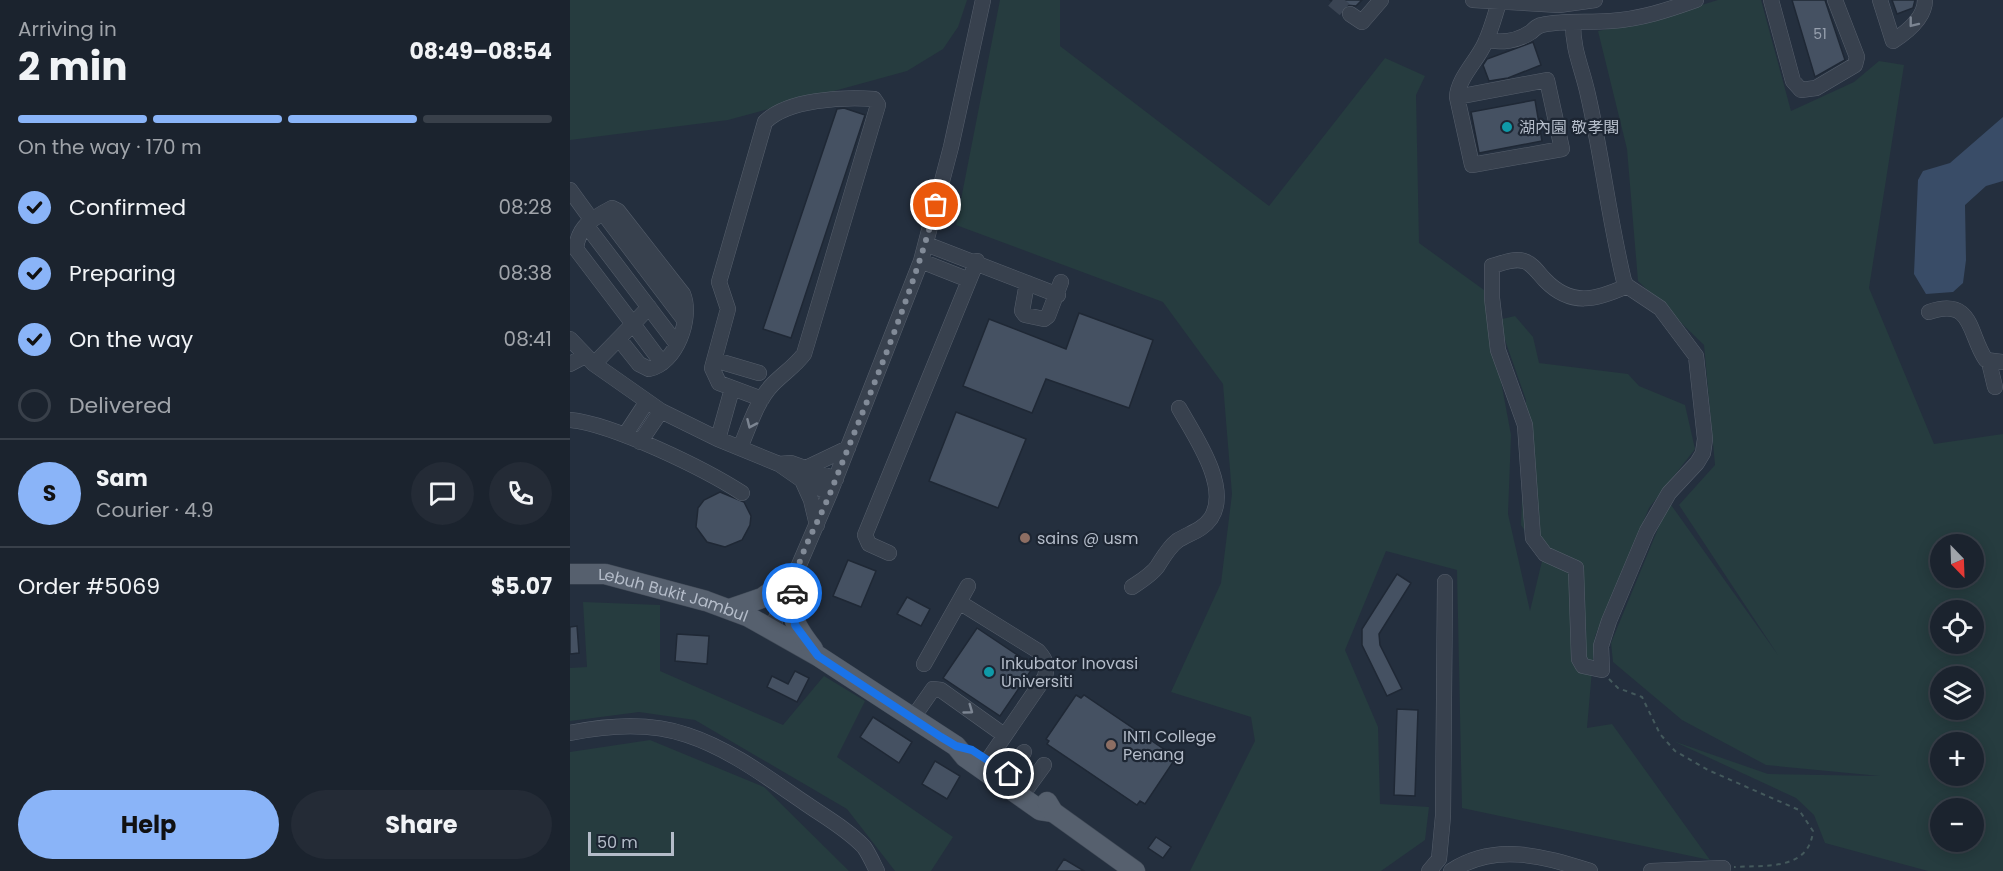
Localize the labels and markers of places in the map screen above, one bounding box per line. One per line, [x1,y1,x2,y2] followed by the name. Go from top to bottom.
[1519,116,1619,139] place label: 湖內園 敬孝閣
[1500,120,1514,134] marker: 湖內園 敬孝閣
[910,179,961,230] pin
[1037,527,1139,550] place label: sains @ usm
[1018,531,1032,545] marker: sains @ usm
[1001,652,1138,693] place label: Inkubator Inovasi Universiti
[982,665,996,679] marker: Inkubator Inovasi Universiti
[1123,725,1216,766] place label: INTI College Penang
[1104,738,1118,752] marker: INTI College Penang
[983,748,1034,799] pin

